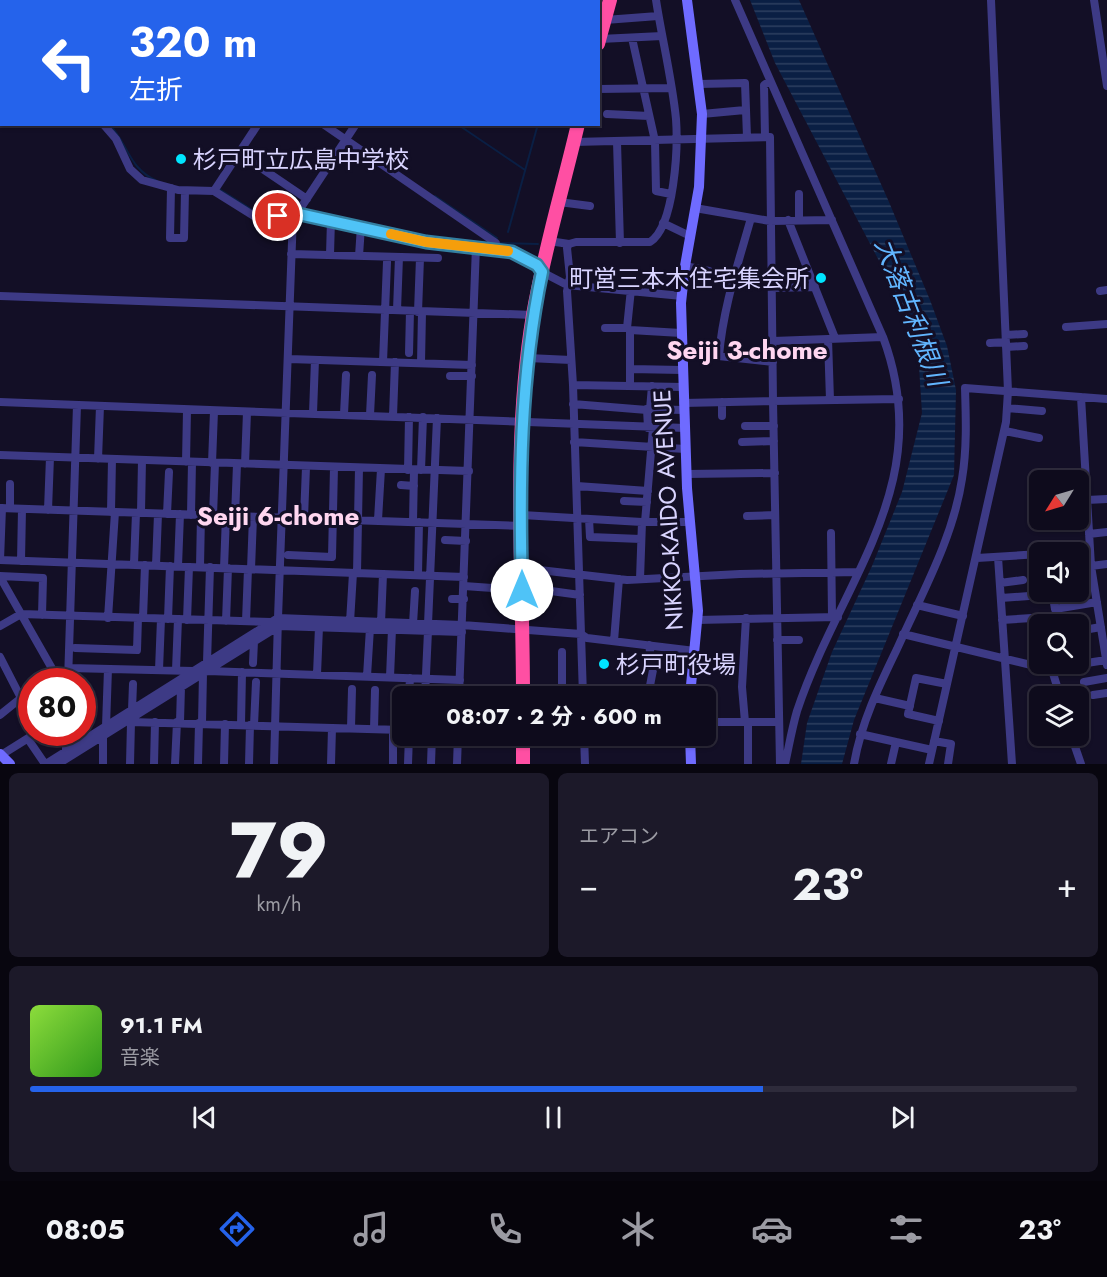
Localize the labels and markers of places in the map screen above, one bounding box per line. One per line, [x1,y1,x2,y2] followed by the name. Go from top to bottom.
[193,142,409,177] place label: 杉戸町立広島中学校
[174,152,188,166] marker: 杉戸町立広島中学校
[252,190,303,241] pin
[569,261,809,296] place label: 町営三本木住宅集会所
[814,271,828,285] marker: 町営三本木住宅集会所
[616,647,736,682] place label: 杉戸町役場
[597,657,611,671] marker: 杉戸町役場

